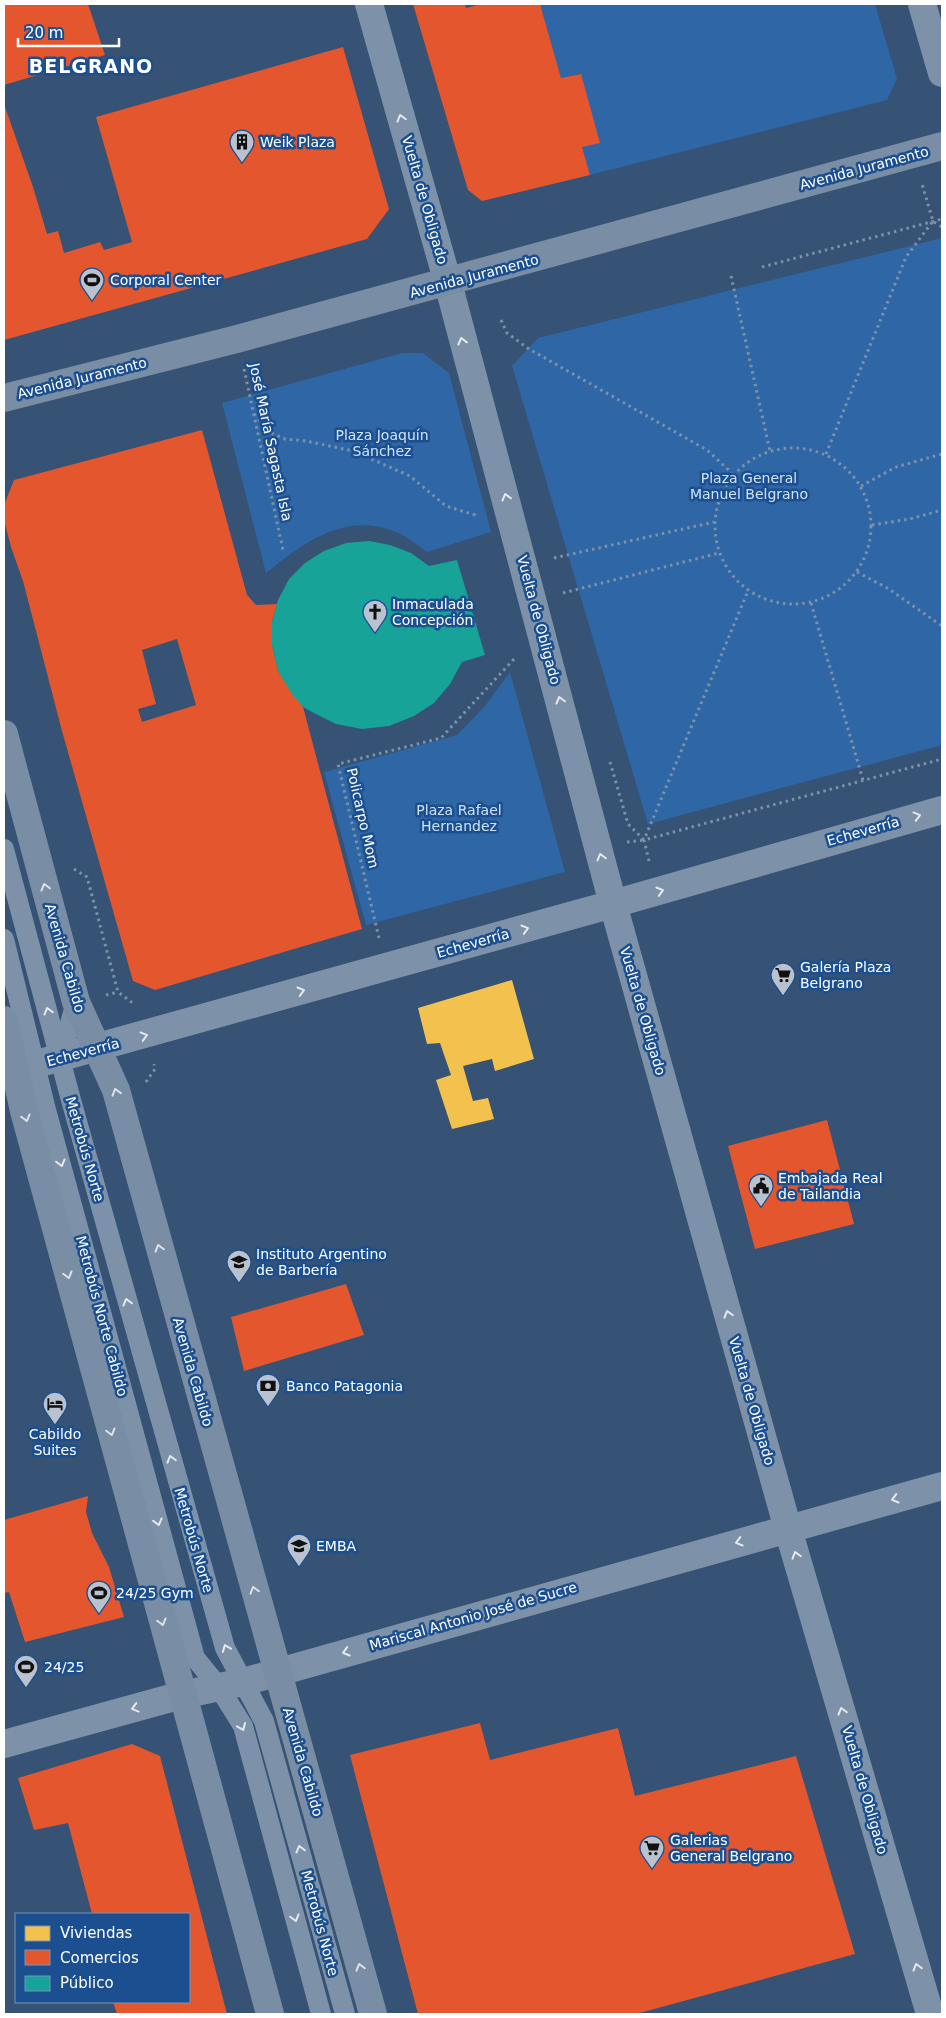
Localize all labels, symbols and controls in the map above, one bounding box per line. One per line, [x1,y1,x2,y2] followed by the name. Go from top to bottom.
[18,15,119,47] scale bar
[25,24,63,42] text: 20 m
[29,55,153,77] district label: BELGRANO
[397,114,407,123] one-way arrow
[229,129,255,163] building icon: Weik Plaza
[260,134,335,150] place label: Weik Plaza
[399,134,451,266] street label: Vuelta de Obligado
[798,143,930,193] street label: Avenida Juramento
[408,251,540,301] street label: Avenida Juramento
[79,267,105,301] sports icon: Corporal Center
[110,272,222,288] place label: Corporal Center
[458,337,468,345] one-way arrow
[16,354,148,402] street label: Avenida Juramento
[246,361,296,522] street label: José María Sagasta Isla
[335,427,429,459] park label: Plaza Joaquín Sánchez
[690,470,808,502] park label: Plaza General Manuel Belgrano
[501,494,511,502] one-way arrow
[514,554,564,686] street label: Vuelta de Obligado
[392,596,474,628] place label: Inmaculada Concepción
[362,599,388,633] church icon: Inmaculada Concepción
[555,695,566,704] one-way arrow
[344,766,382,870] street label: Policarpo Mom
[416,802,502,834] park label: Plaza Rafael Hernandez
[912,812,921,822] one-way arrow
[825,813,901,849] street label: Echeverría
[596,852,607,861] one-way arrow
[40,883,51,892] one-way arrow
[655,886,664,896] one-way arrow
[42,902,88,1014] street label: Avenida Cabildo
[520,924,528,934] one-way arrow
[435,925,511,961] street label: Echeverría
[617,945,669,1077] street label: Vuelta de Obligado
[800,959,891,991] place label: Galería Plaza Belgrano
[770,962,796,996] supermarket icon: Galería Plaza Belgrano
[296,987,304,997] one-way arrow
[43,1007,54,1015] one-way arrow
[140,1031,148,1041] one-way arrow
[45,1035,121,1069] street label: Echeverría
[111,1088,121,1096] one-way arrow
[62,1095,108,1203] street label: Metrobús Norte
[20,1113,31,1122] one-way arrow
[55,1158,66,1167] one-way arrow
[778,1170,883,1202] place label: Embajada Real de Tailandia
[748,1173,774,1207] public building icon: Embajada Real de Tailandia
[73,1234,131,1398] street label: Metrobús Norte Cabildo
[154,1245,164,1253] one-way arrow
[256,1246,387,1278] place label: Instituto Argentino de Barbería
[226,1249,252,1283] school or university icon: Instituto Argentino de Barbería
[63,1270,73,1278] one-way arrow
[123,1299,133,1307] one-way arrow
[724,1311,734,1319] one-way arrow
[170,1316,216,1428] street label: Avenida Cabildo
[726,1335,778,1467] street label: Vuelta de Obligado
[255,1373,281,1407] bank icon: Banco Patagonia
[286,1378,403,1394] place label: Banco Patagonia
[42,1391,68,1425] hotel icon: Cabildo Suites
[29,1426,81,1458] place label: Cabildo Suites
[105,1427,115,1435] one-way arrow
[167,1455,177,1463] one-way arrow
[171,1486,217,1594] street label: Metrobús Norte
[892,1493,900,1503] one-way arrow
[153,1518,163,1526] one-way arrow
[286,1533,312,1567] school or university icon: EMBA
[735,1537,743,1547] one-way arrow
[316,1538,357,1554] place label: EMBA
[791,1551,801,1559] one-way arrow
[367,1579,579,1653] street label: Mariscal Antonio José de Sucre
[86,1580,112,1614] sports icon: 24/25 Gym
[116,1585,194,1601] place label: 24/25 Gym
[250,1587,260,1595] one-way arrow
[157,1618,167,1626] one-way arrow
[222,1644,233,1653] one-way arrow
[343,1646,351,1656] one-way arrow
[13,1654,39,1688] sports icon: 24/25
[44,1659,84,1675] place label: 24/25
[131,1702,139,1713] one-way arrow
[280,1706,326,1818] street label: Avenida Cabildo
[837,1707,847,1715] one-way arrow
[236,1722,246,1731] one-way arrow
[839,1724,891,1856] street label: Vuelta de Obligado
[670,1832,792,1864] place label: Galerias General Belgrano
[639,1835,665,1869] supermarket icon: Galerias General Belgrano
[295,1846,305,1854] one-way arrow
[298,1868,342,1978] street label: Metrobús Norte
[15,1913,190,2003] legend
[289,1913,299,1921] one-way arrow
[60,1924,133,1942] text: Viviendas
[60,1949,139,1967] text: Comercios
[355,1963,366,1972] one-way arrow
[912,1964,922,1972] one-way arrow
[60,1974,114,1992] text: Público

